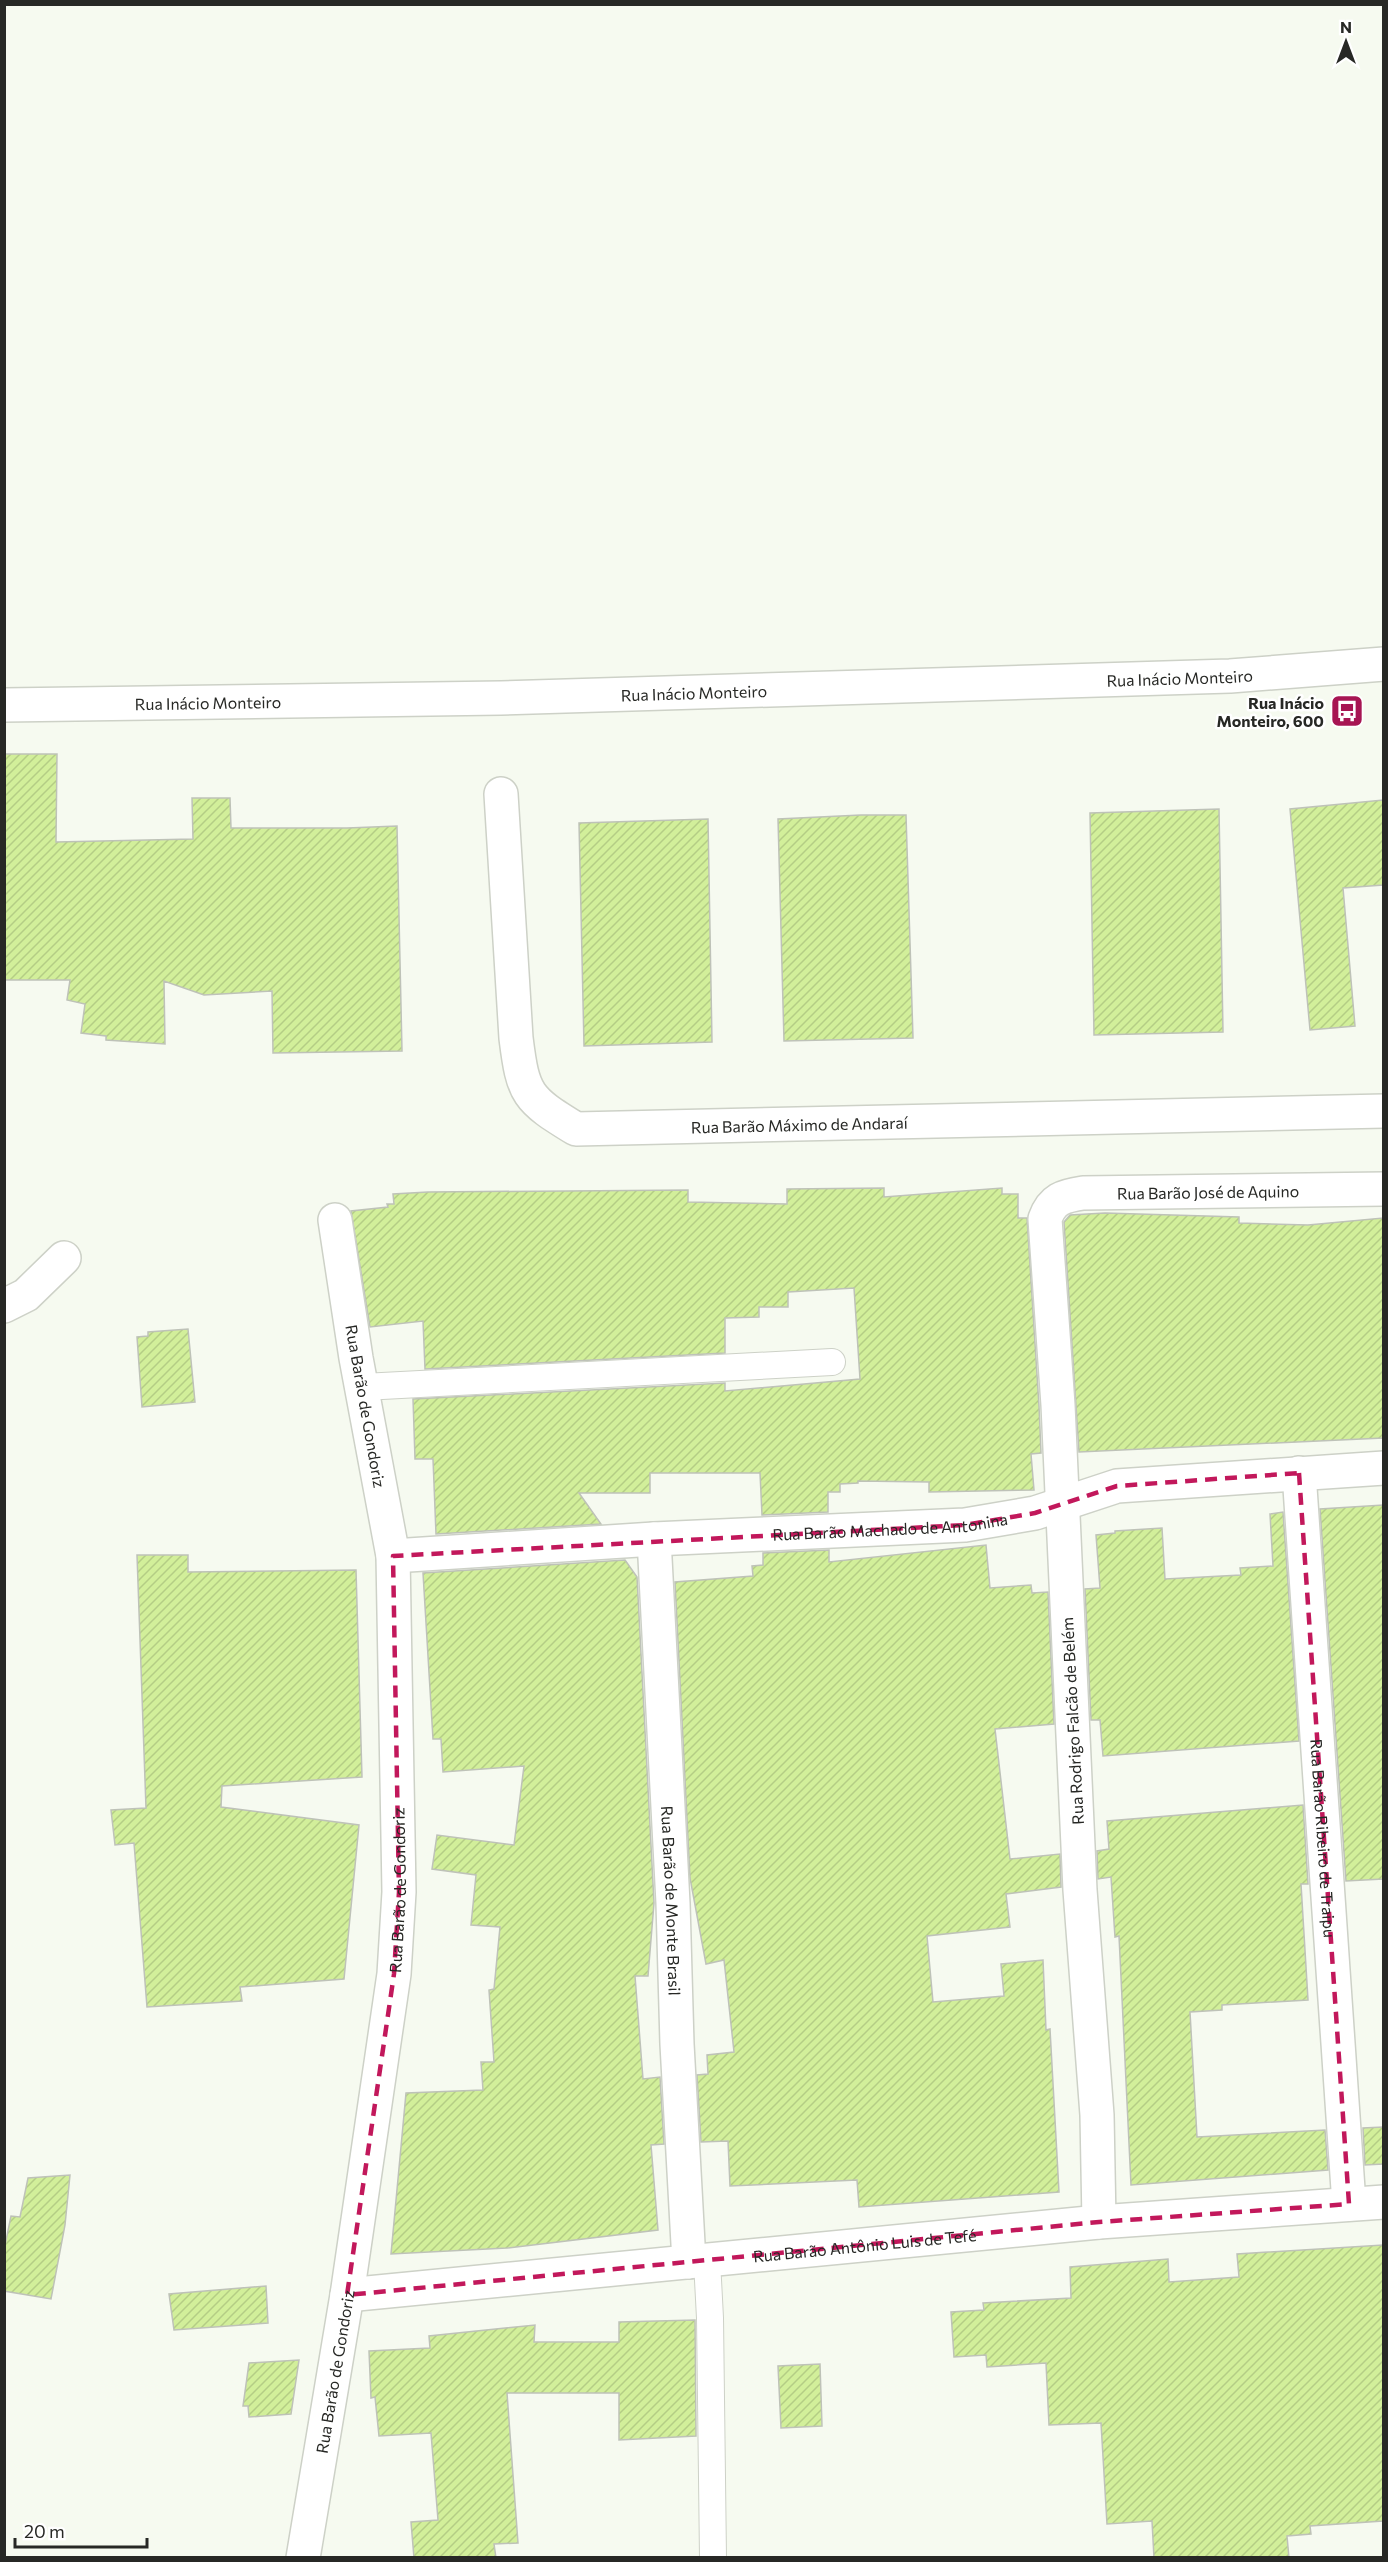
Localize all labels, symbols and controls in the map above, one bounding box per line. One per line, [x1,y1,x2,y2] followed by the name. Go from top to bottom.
[1316,12,1376,72] north arrow
[1340,17,1352,36] text: N
[1106,665,1253,689] street label: Rua Inácio Monteiro
[620,680,767,704] street label: Rua Inácio Monteiro
[135,692,281,713] street label: Rua Inácio Monteiro
[1216,693,1324,730] place label: Rua Inácio Monteiro, 600
[1329,693,1365,729] bus stop icon: Rua Inácio Monteiro, 600
[691,1112,909,1136] street label: Rua Barão Máximo de Andaraí
[1117,1181,1299,1202] street label: Rua Barão José de Aquino
[342,1323,390,1489] street label: Rua Barão de Gondoriz
[772,1508,1009,1543] street label: Rua Barão Machado de Antonina
[1057,1617,1087,1825] street label: Rua Rodrigo Falcão de Belém
[1308,1738,1340,1938] street label: Rua Barão Ribeiro de Traipu
[658,1805,685,1996] street label: Rua Barão de Monte Brasil
[385,1807,409,1973] street label: Rua Barão de Gondoriz
[752,2224,977,2265] street label: Rua Barão Antônio Luis de Tefé
[311,2289,357,2455] street label: Rua Barão de Gondoriz
[15,2511,147,2549] scale bar
[24,2520,65,2542] text: 20 m

